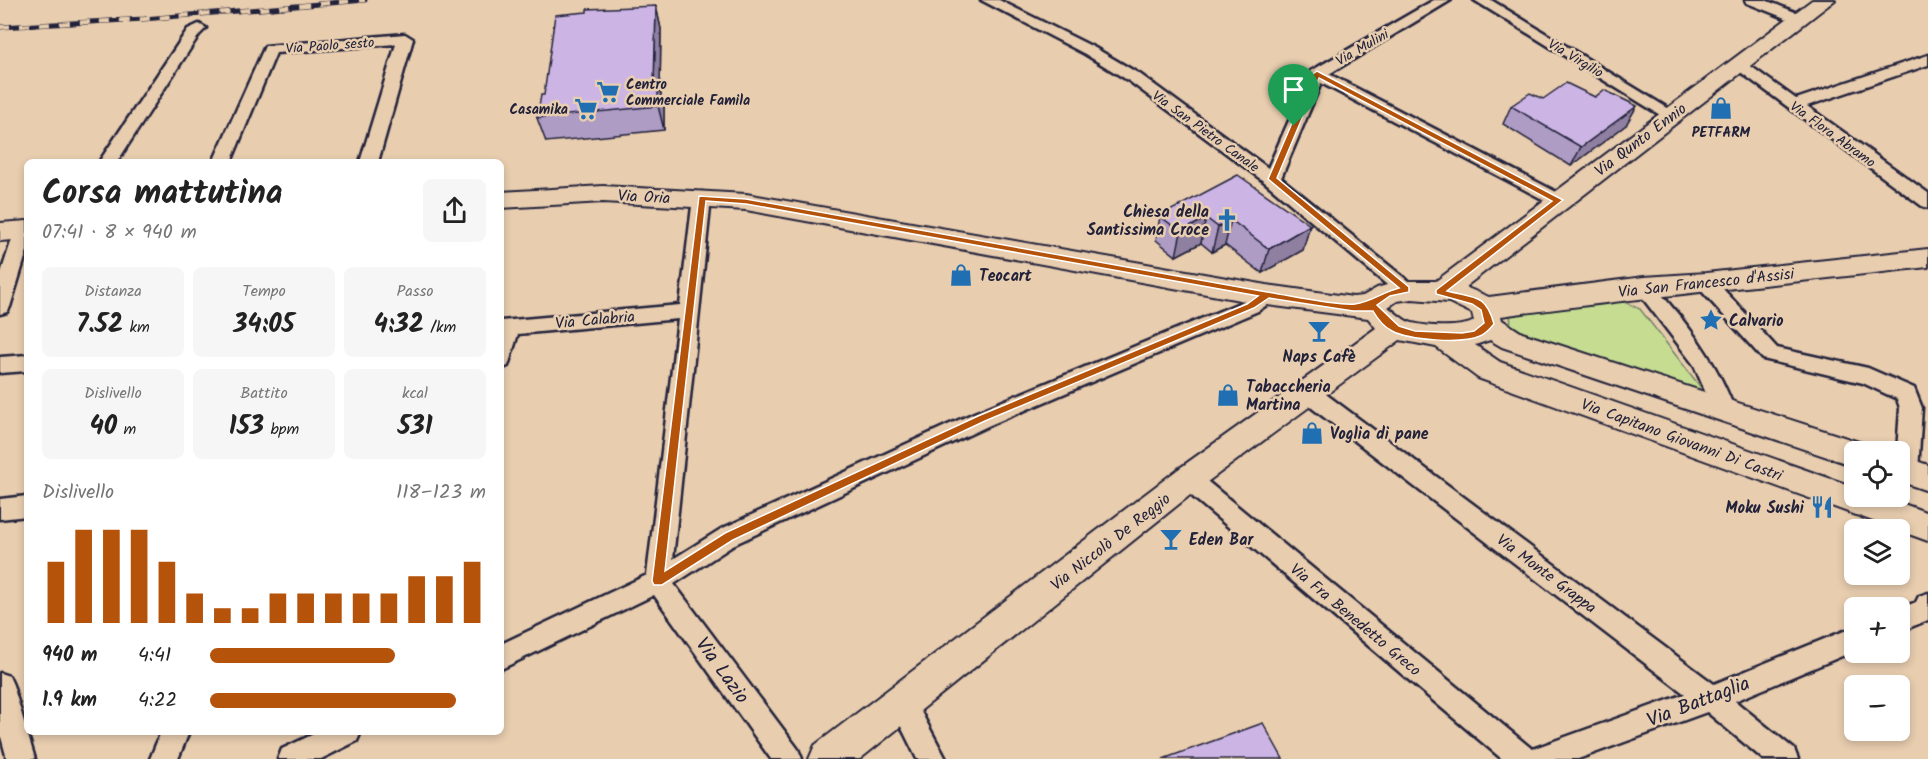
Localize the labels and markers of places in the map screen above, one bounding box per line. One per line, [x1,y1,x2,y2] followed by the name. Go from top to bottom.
[1268,64,1319,126] pin
[626,74,750,112] place label: Centro Commerciale Famila
[595,79,621,105] supermarket icon: Centro Commerciale Famila
[1708,95,1734,121] shop icon: PETFARM
[573,96,599,122] supermarket icon: Casamika
[509,99,568,121] place label: Casamika
[1692,122,1751,144] place label: PETFARM
[1087,200,1209,243] place label: Chiesa della Santissima Croce
[1214,207,1240,233] church icon: Chiesa della Santissima Croce
[948,262,974,288] shop icon: Teocart
[979,264,1033,289] place label: Teocart
[1698,307,1724,333] place icon: Calvario
[1729,309,1783,334] place label: Calvario
[1306,318,1332,344] bar icon: Naps Cafè
[1283,345,1356,370] place label: Naps Cafè
[1246,375,1331,418] place label: Tabaccheria Martina
[1215,382,1241,408] shop icon: Tabaccheria Martina
[1299,420,1325,446] shop icon: Voglia di pane
[1330,422,1429,447] place label: Voglia di pane
[1809,494,1835,520] restaurant icon: Moku Sushi
[1726,496,1805,521] place label: Moku Sushi
[1158,526,1184,552] bar icon: Eden Bar
[1189,528,1254,553] place label: Eden Bar

